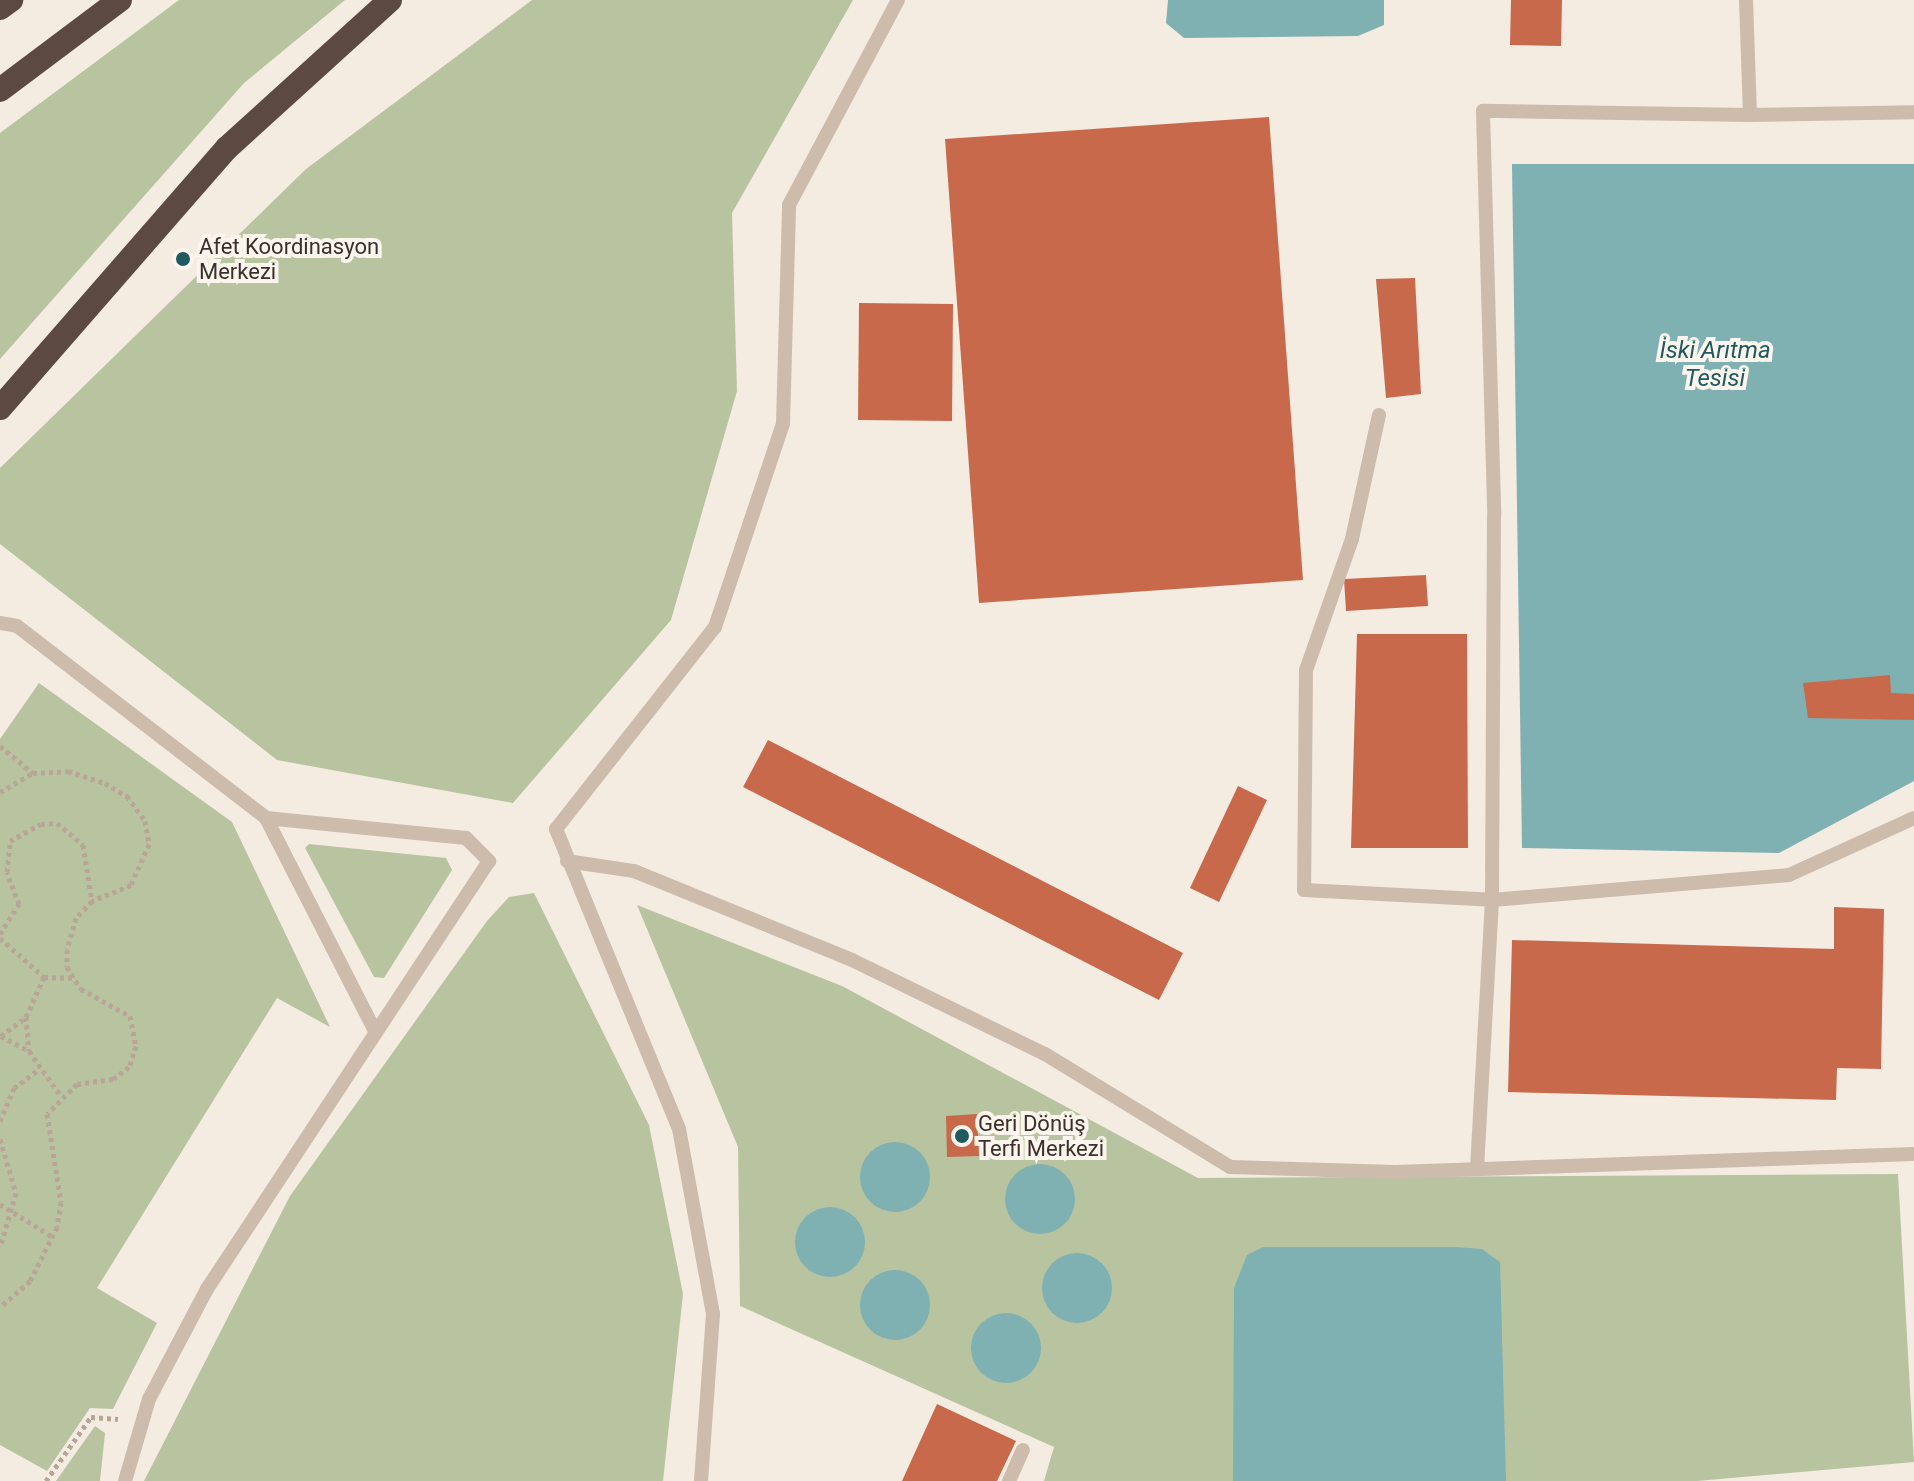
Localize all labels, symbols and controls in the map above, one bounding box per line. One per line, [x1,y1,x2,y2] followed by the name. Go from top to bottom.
[199,233,379,284] place label: Afet Koordinasyon Merkezi
[174,250,192,268] marker: Afet Koordinasyon Merkezi
[1659,337,1771,393] water label: İski Arıtma Tesisi
[978,1110,1104,1162] place label: Geri Dönüş Terfi Merkezi
[953,1127,971,1145] marker: Geri Dönüş Terfi Merkezi

